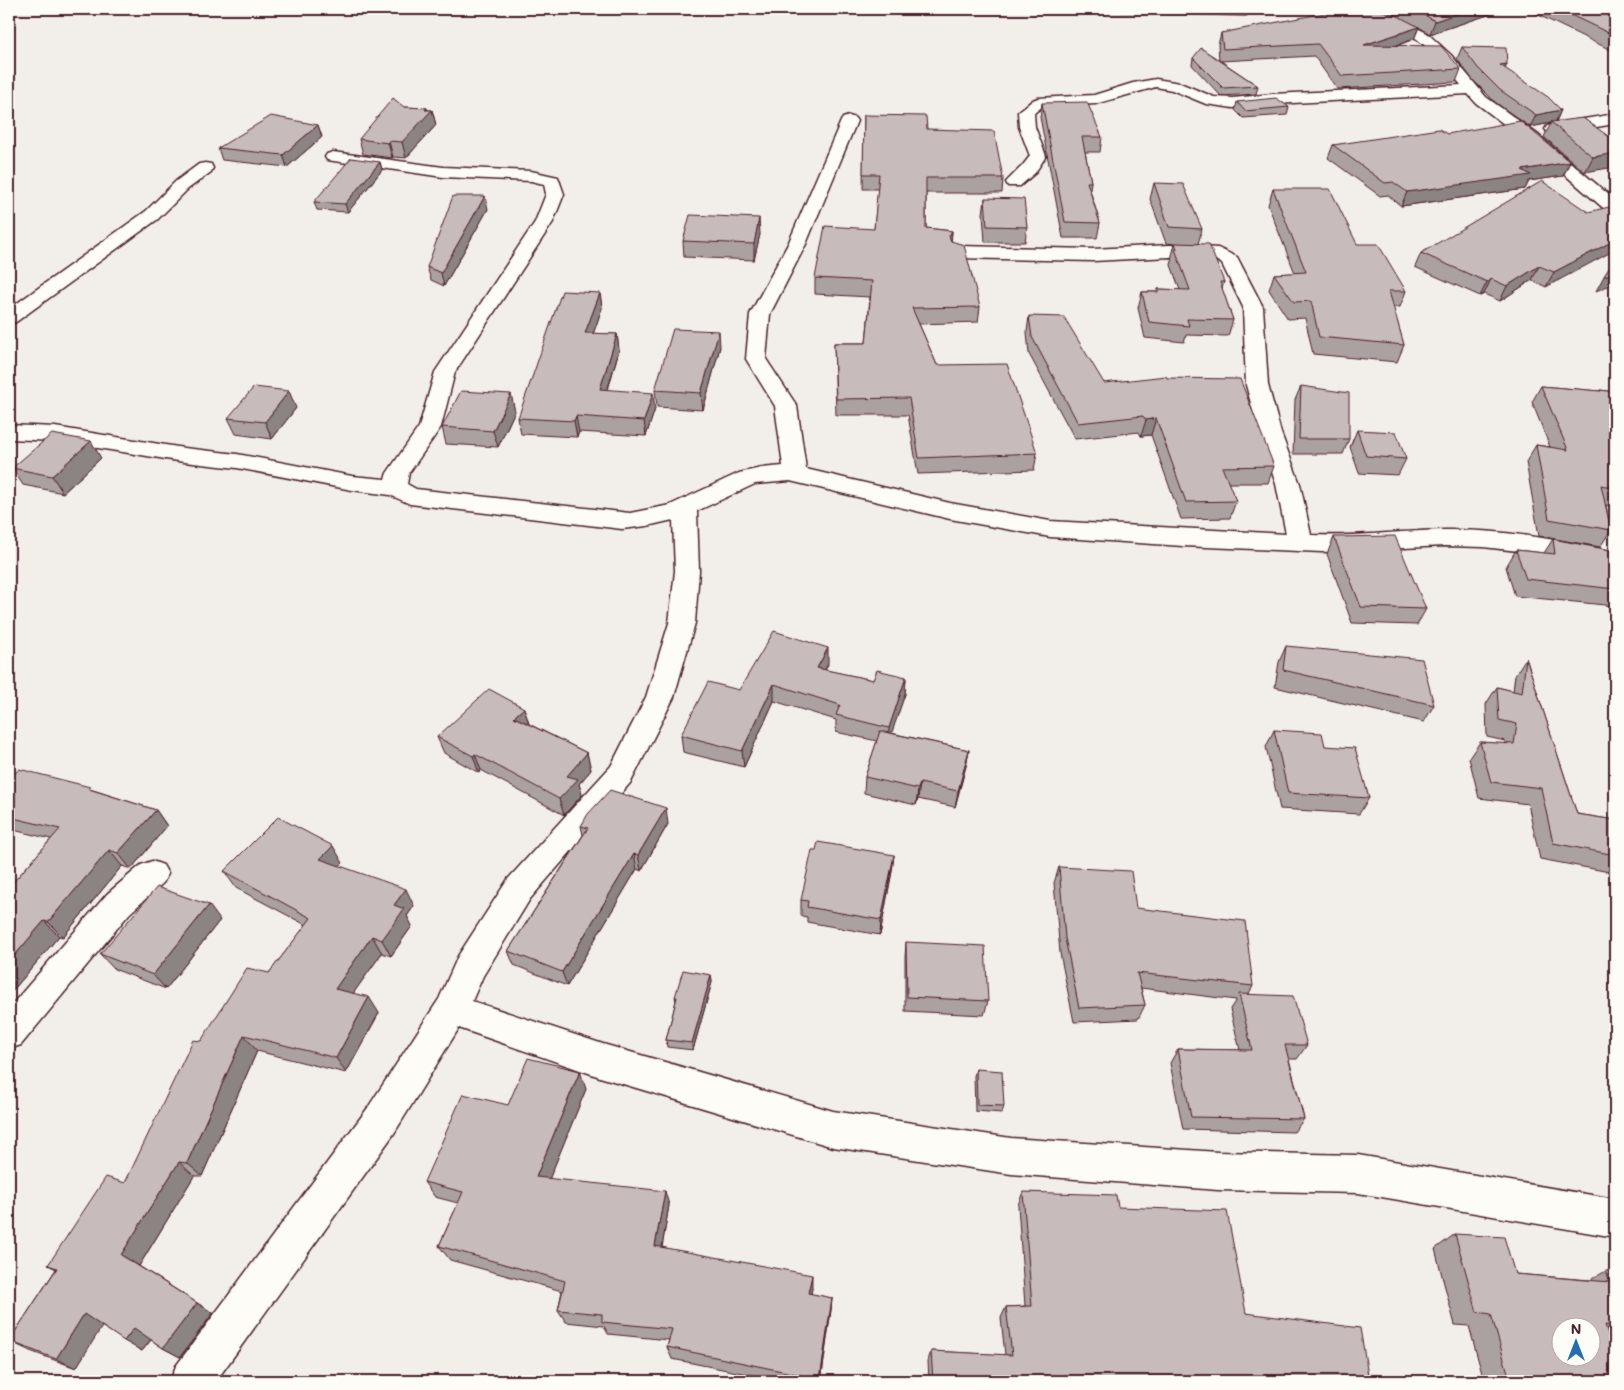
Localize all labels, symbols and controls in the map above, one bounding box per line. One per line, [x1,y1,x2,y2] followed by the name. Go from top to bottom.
[1552,1318,1602,1368] north arrow
[1571,1319,1581,1338] text: N

